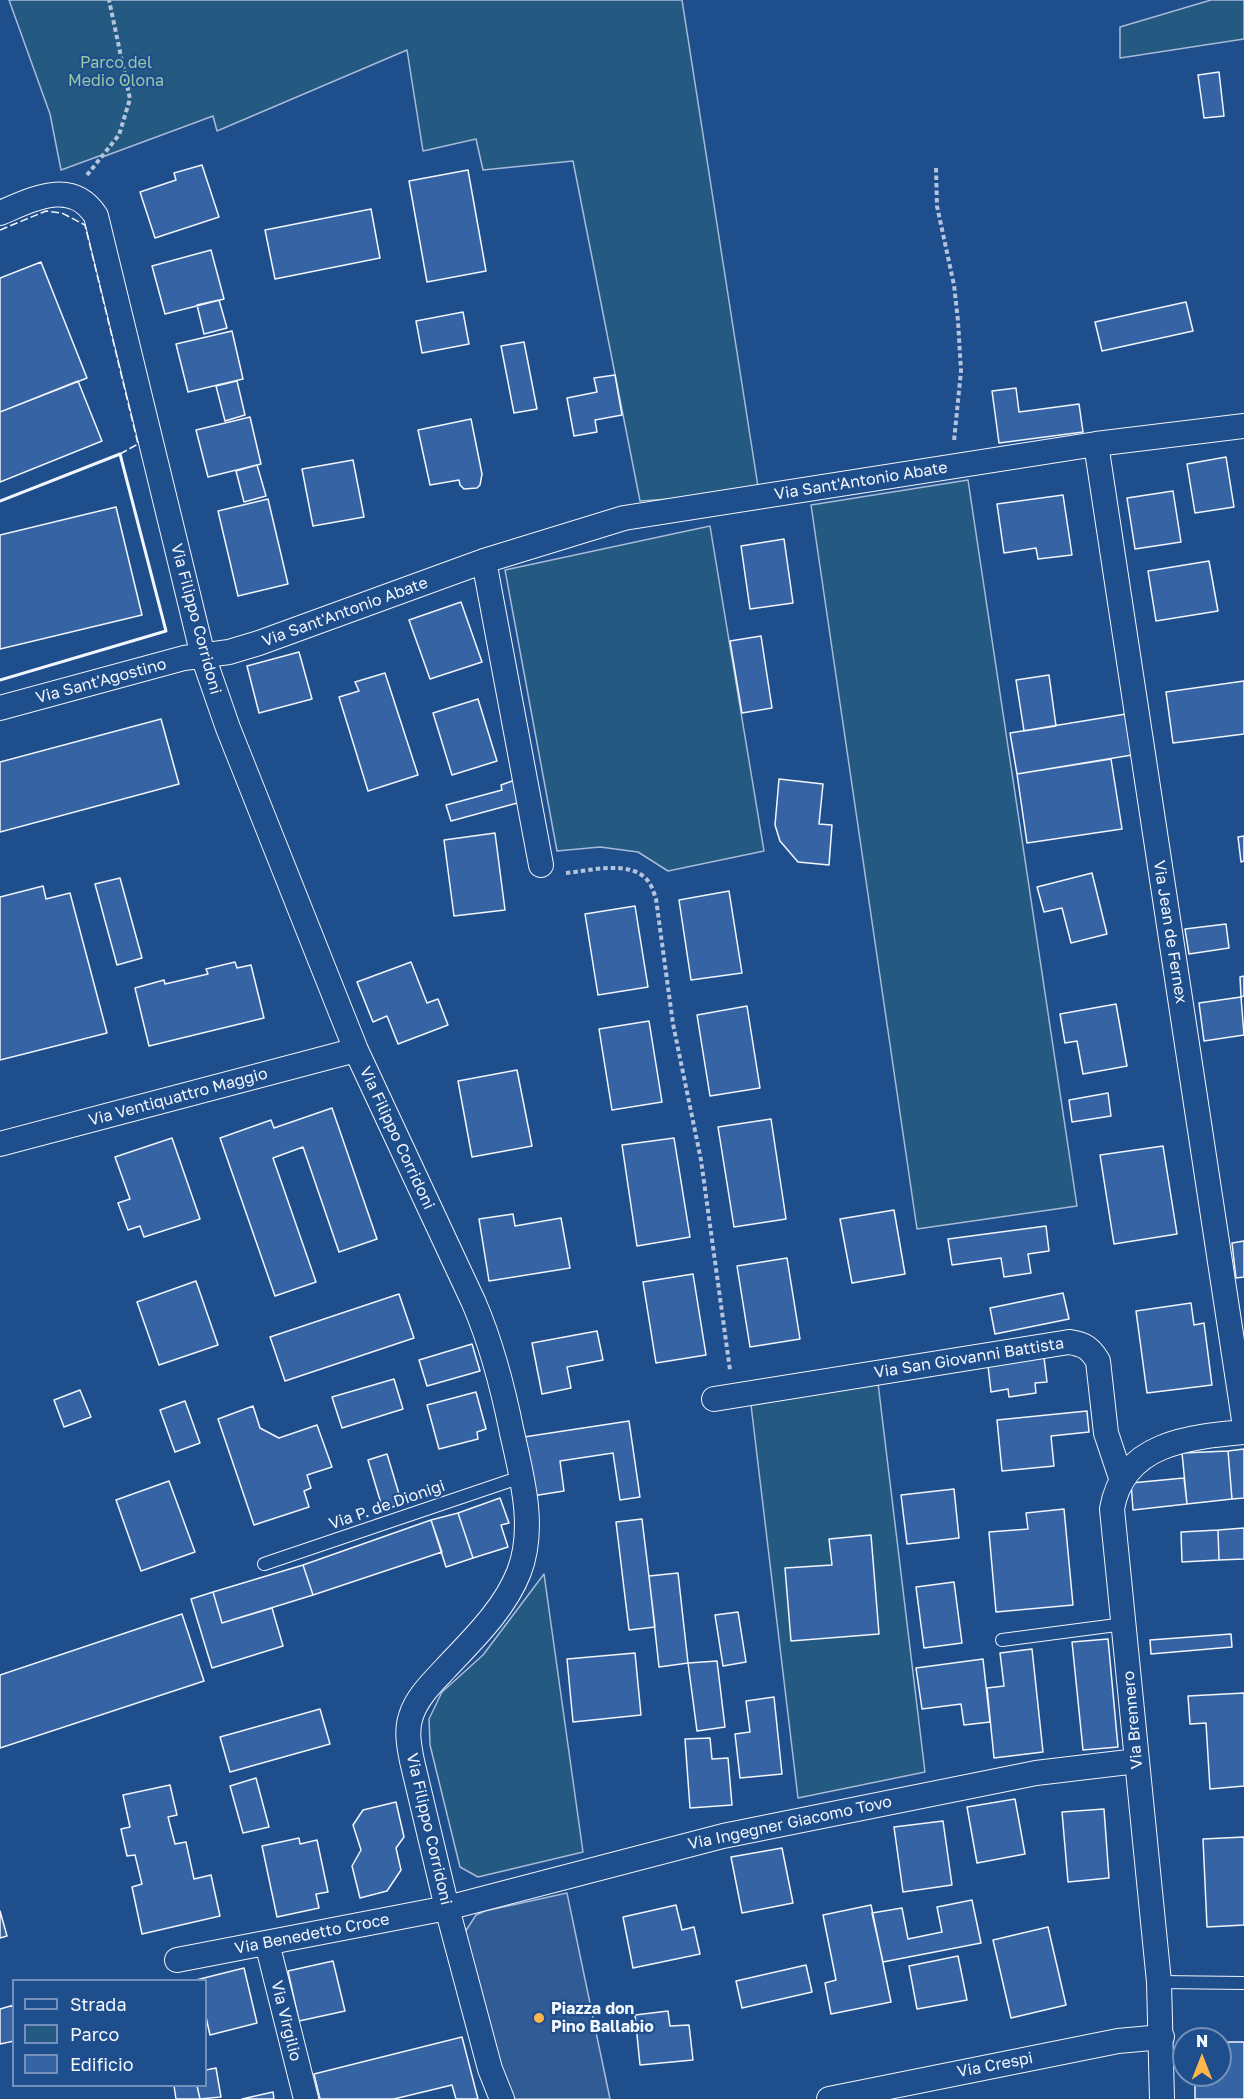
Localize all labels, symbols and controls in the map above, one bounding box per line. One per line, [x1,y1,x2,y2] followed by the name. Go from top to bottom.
[68,53,164,91] park label: Parco del Medio Olona
[773,458,949,504] street label: Via Sant'Antonio Abate
[167,541,225,697] street label: Via Filippo Corridoni
[259,573,431,651] street label: Via Sant'Antonio Abate
[34,654,168,708] street label: Via Sant'Agostino
[1149,859,1191,1005] street label: Via Jean de Fernex
[86,1064,270,1130] street label: Via Ventiquattro Maggio
[355,1064,439,1212] street label: Via Filippo Corridoni
[873,1334,1065,1382] street label: Via San Giovanni Battista
[326,1476,448,1534] street label: Via P. de Dionigi
[1119,1670,1147,1770] street label: Via Brennero
[402,1751,456,1907] street label: Via Filippo Corridoni
[686,1792,894,1854] street label: Via Ingegner Giacomo Tovo
[233,1910,391,1958] street label: Via Benedetto Croce
[12,1979,207,2087] legend
[267,1979,305,2063] street label: Via Virgilio
[70,1993,127,2015] text: Strada
[551,1999,654,2037] place label: Piazza don Pino Ballabio
[532,2011,546,2025] marker: Piazza don Pino Ballabio
[70,2023,119,2045] text: Parco
[1172,2027,1232,2087] north arrow
[1196,2031,1208,2051] text: N
[955,2048,1035,2082] street label: Via Crespi
[70,2053,134,2075] text: Edificio

